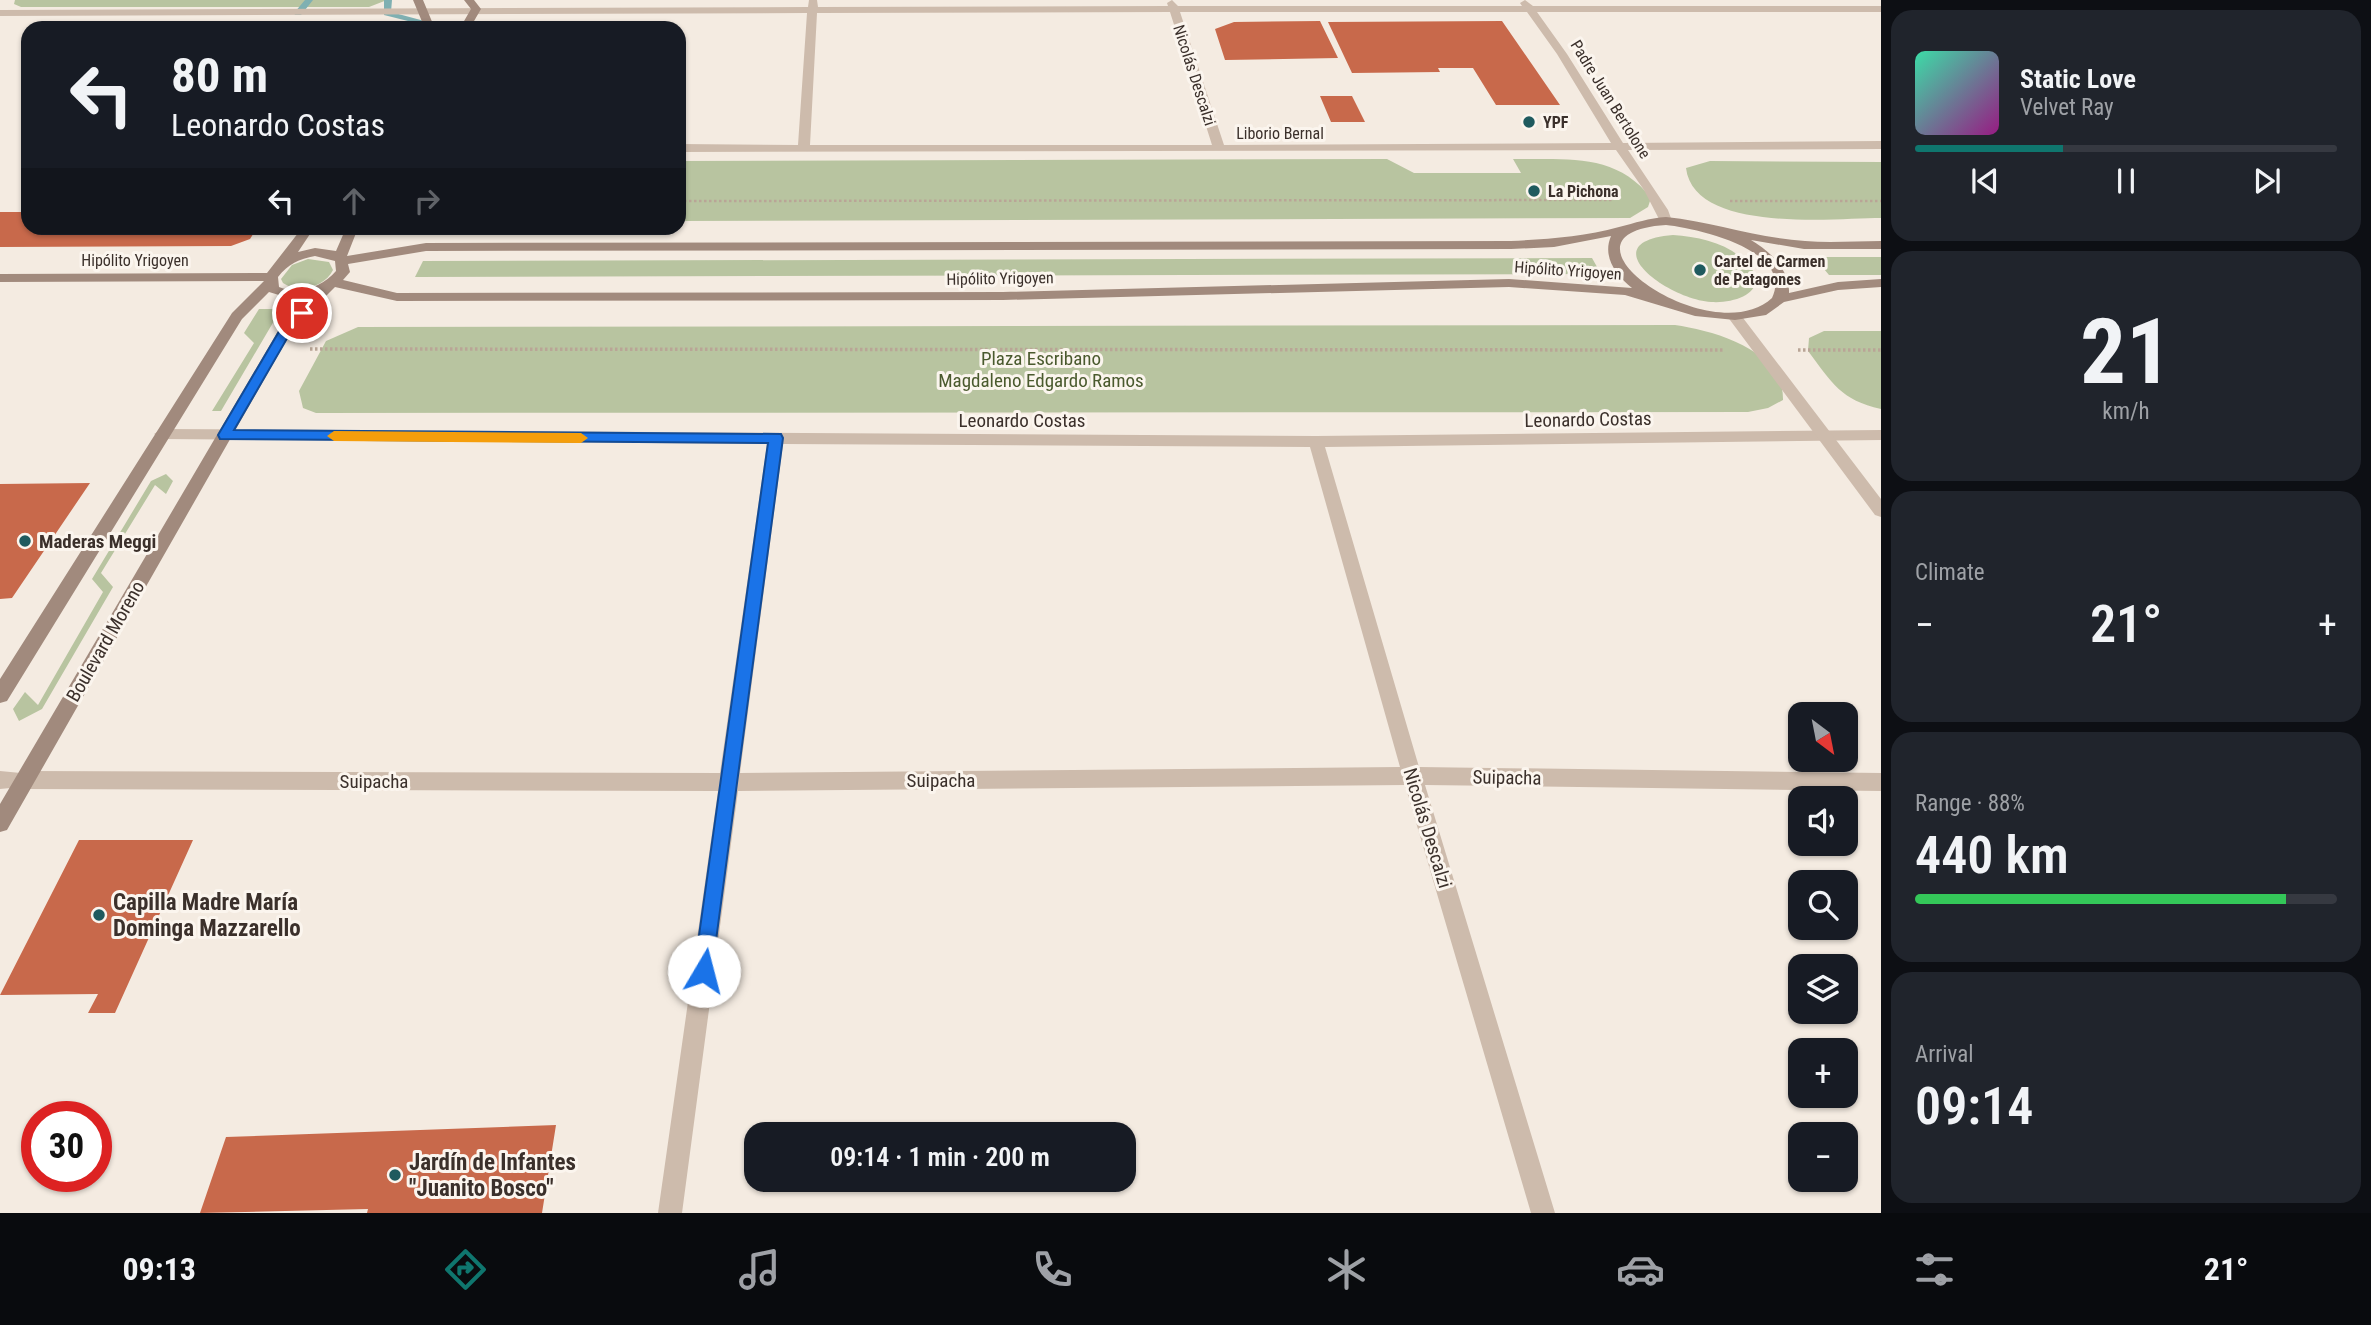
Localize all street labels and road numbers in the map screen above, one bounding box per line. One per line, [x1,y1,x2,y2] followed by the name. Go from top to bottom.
[1169,22,1220,128] street label: Nicolás Descalzi
[1567,37,1655,162] street label: Padre Juan Bertolone
[1236,124,1324,143] street label: Liborio Bernal
[81,251,189,270] street label: Hipólito Yrigoyen
[1514,257,1622,284] street label: Hipólito Yrigoyen
[946,268,1054,289] street label: Hipólito Yrigoyen
[1524,407,1652,432] street label: Leonardo Costas
[958,409,1086,432] street label: Leonardo Costas
[62,577,149,706] street label: Boulevard Moreno
[1398,765,1457,891] street label: Nicolás Descalzi
[1472,765,1542,790] street label: Suipacha
[907,769,975,792] street label: Suipacha
[340,770,408,793] street label: Suipacha

